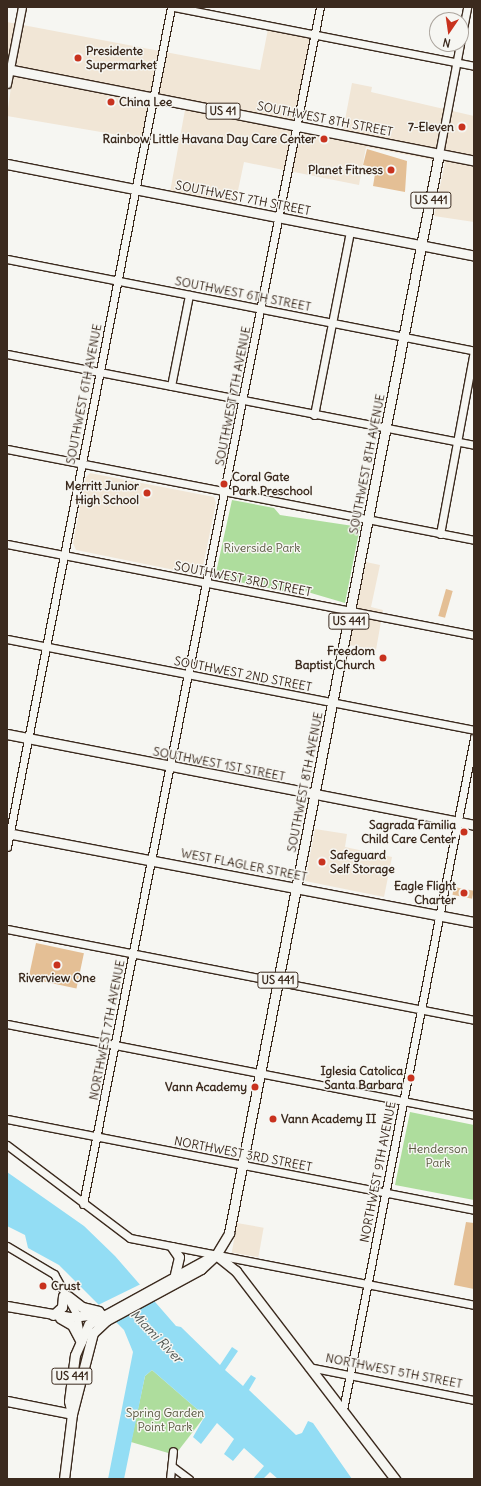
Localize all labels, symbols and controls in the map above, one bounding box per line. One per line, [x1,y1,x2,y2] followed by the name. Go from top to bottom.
[429,12,469,52] north arrow
[441,35,452,50] text: N
[86,44,157,72] place label: Presidente Supermarket
[73,53,83,63] marker: Presidente Supermarket
[119,95,172,109] place label: China Lee
[106,97,116,107] marker: China Lee
[256,99,394,139] street label: SOUTHWEST 8TH STREET
[205,102,241,120] road number: US 41
[408,120,454,134] place label: 7-Eleven
[457,122,467,132] marker: 7-Eleven
[103,132,316,146] place label: Rainbow Little Havana Day Care Center
[319,134,329,144] marker: Rainbow Little Havana Day Care Center
[308,163,383,177] place label: Planet Fitness
[386,165,396,175] marker: Planet Fitness
[174,178,312,218] street label: SOUTHWEST 7TH STREET
[410,191,452,209] road number: US 441
[174,274,312,314] street label: SOUTHWEST 6TH STREET
[63,323,105,465] street label: SOUTHWEST 6TH AVENUE
[212,325,254,467] street label: SOUTHWEST 7TH AVENUE
[346,393,388,535] street label: SOUTHWEST 8TH AVENUE
[232,470,313,498] place label: Coral Gate Park Preschool
[65,479,139,507] place label: Merritt Junior High School
[219,479,229,489] marker: Coral Gate Park Preschool
[142,488,152,498] marker: Merritt Junior High School
[224,541,300,555] park label: Riverside Park
[173,559,313,599] street label: SOUTHWEST 3RD STREET
[328,612,370,630] road number: US 441
[295,644,375,672] place label: Freedom Baptist Church
[378,653,388,663] marker: Freedom Baptist Church
[173,654,313,694] street label: SOUTHWEST 2ND STREET
[284,711,326,853] street label: SOUTHWEST 8TH AVENUE
[152,744,286,784] street label: SOUTHWEST 1ST STREET
[361,818,456,846] place label: Sagrada Familia Child Care Center
[459,827,469,837] marker: Sagrada Familia Child Care Center
[180,846,308,884] street label: WEST FLAGLER STREET
[330,848,395,876] place label: Safeguard Self Storage
[317,857,327,867] marker: Safeguard Self Storage
[394,879,456,907] place label: Eagle Flight Charter
[459,888,469,898] marker: Eagle Flight Charter
[86,959,128,1101] street label: NORTHWEST 7TH AVENUE
[52,960,62,970] marker: Riverview One
[18,971,96,985] place label: Riverview One
[257,971,299,989] road number: US 441
[321,1064,403,1092] place label: Iglesia Catolica Santa Barbara
[406,1073,416,1083] marker: Iglesia Catolica Santa Barbara
[165,1080,247,1094] place label: Vann Academy
[250,1082,260,1092] marker: Vann Academy
[357,1100,399,1244] street label: NORTHWEST 9TH AVENUE
[281,1112,376,1126] place label: Vann Academy II
[268,1114,278,1124] marker: Vann Academy II
[173,1134,313,1174] street label: NORTHWEST 3RD STREET
[408,1142,468,1170] park label: Henderson Park
[51,1279,80,1293] place label: Crust
[38,1281,48,1291] marker: Crust
[127,1307,185,1367] water label: Miami River
[324,1351,464,1391] street label: NORTHWEST 5TH STREET
[51,1367,93,1385] road number: US 441
[126,1406,204,1434] park label: Spring Garden Point Park

